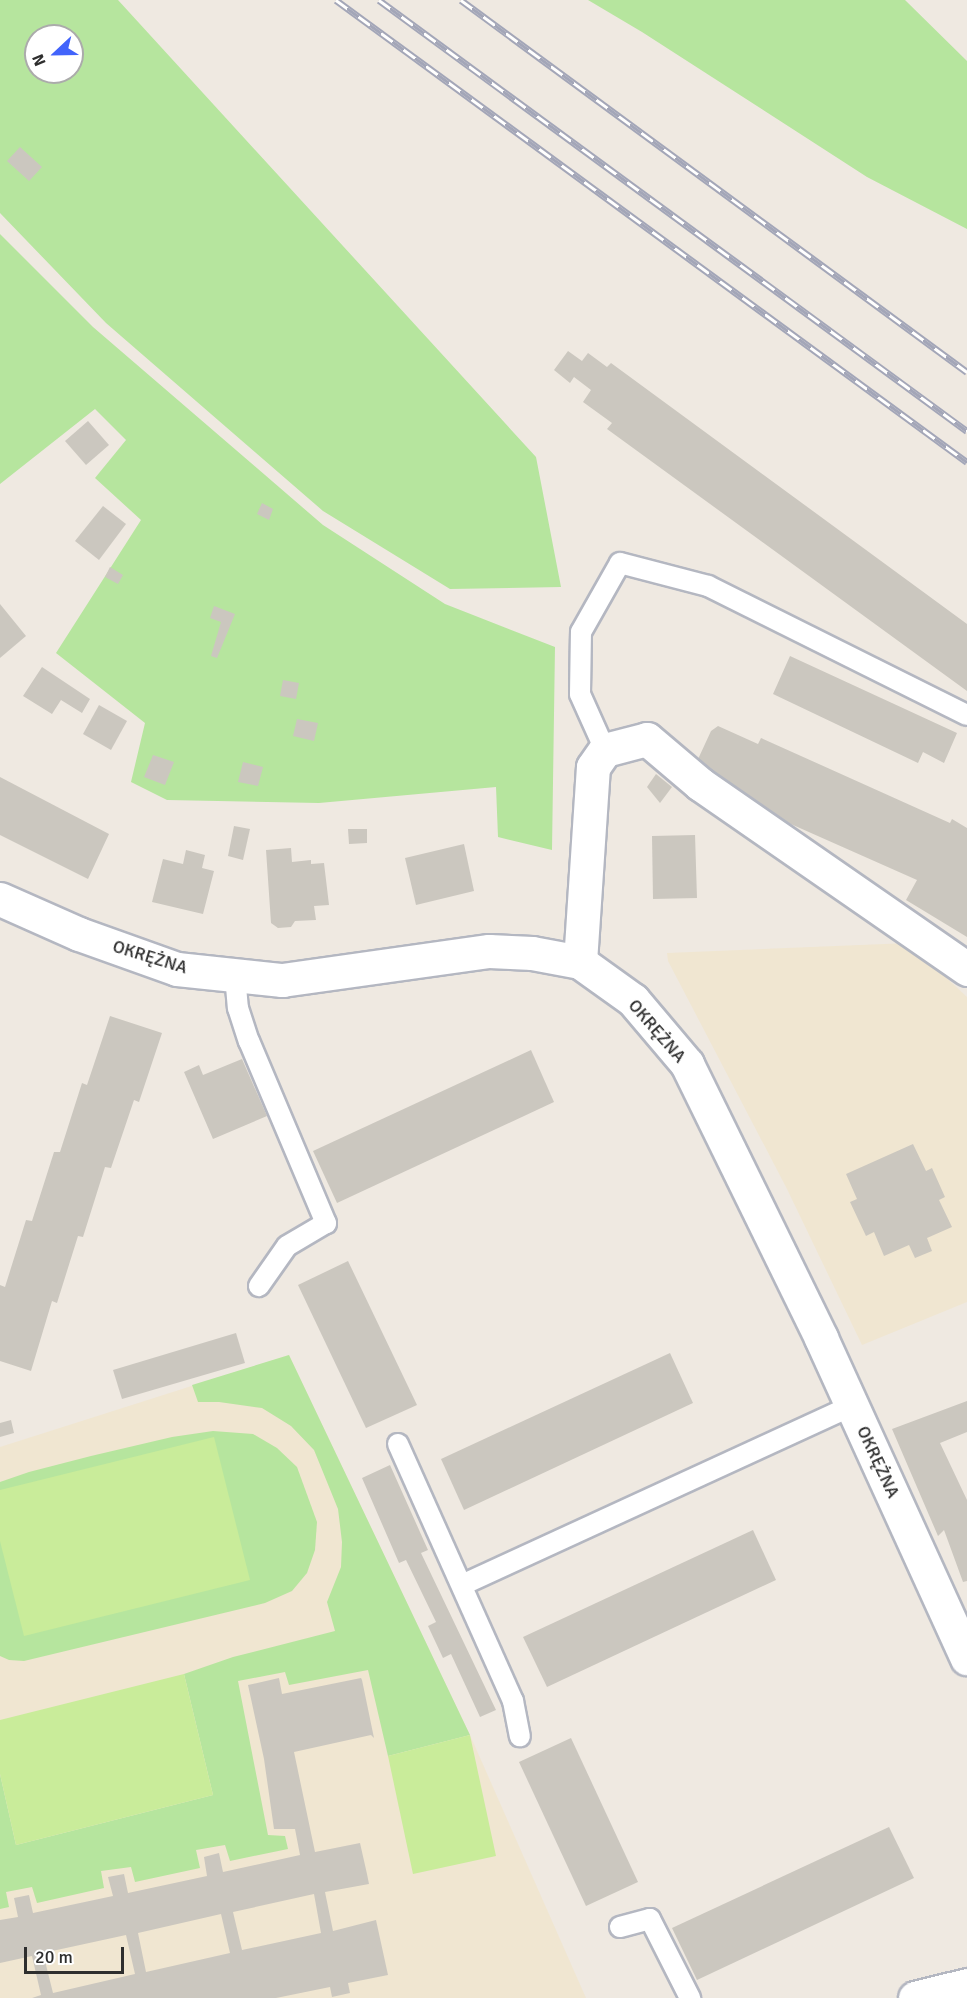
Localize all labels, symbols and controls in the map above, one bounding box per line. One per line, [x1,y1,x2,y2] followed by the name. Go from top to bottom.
[24,24,84,84] north arrow
[28,51,51,69] text: N
[110,935,190,979] street label: OKRĘŻNA
[624,995,690,1067] street label: OKRĘŻNA
[852,1423,904,1501] street label: OKRĘŻNA
[27,1935,128,1973] scale bar
[35,1946,73,1968] text: 20 m

